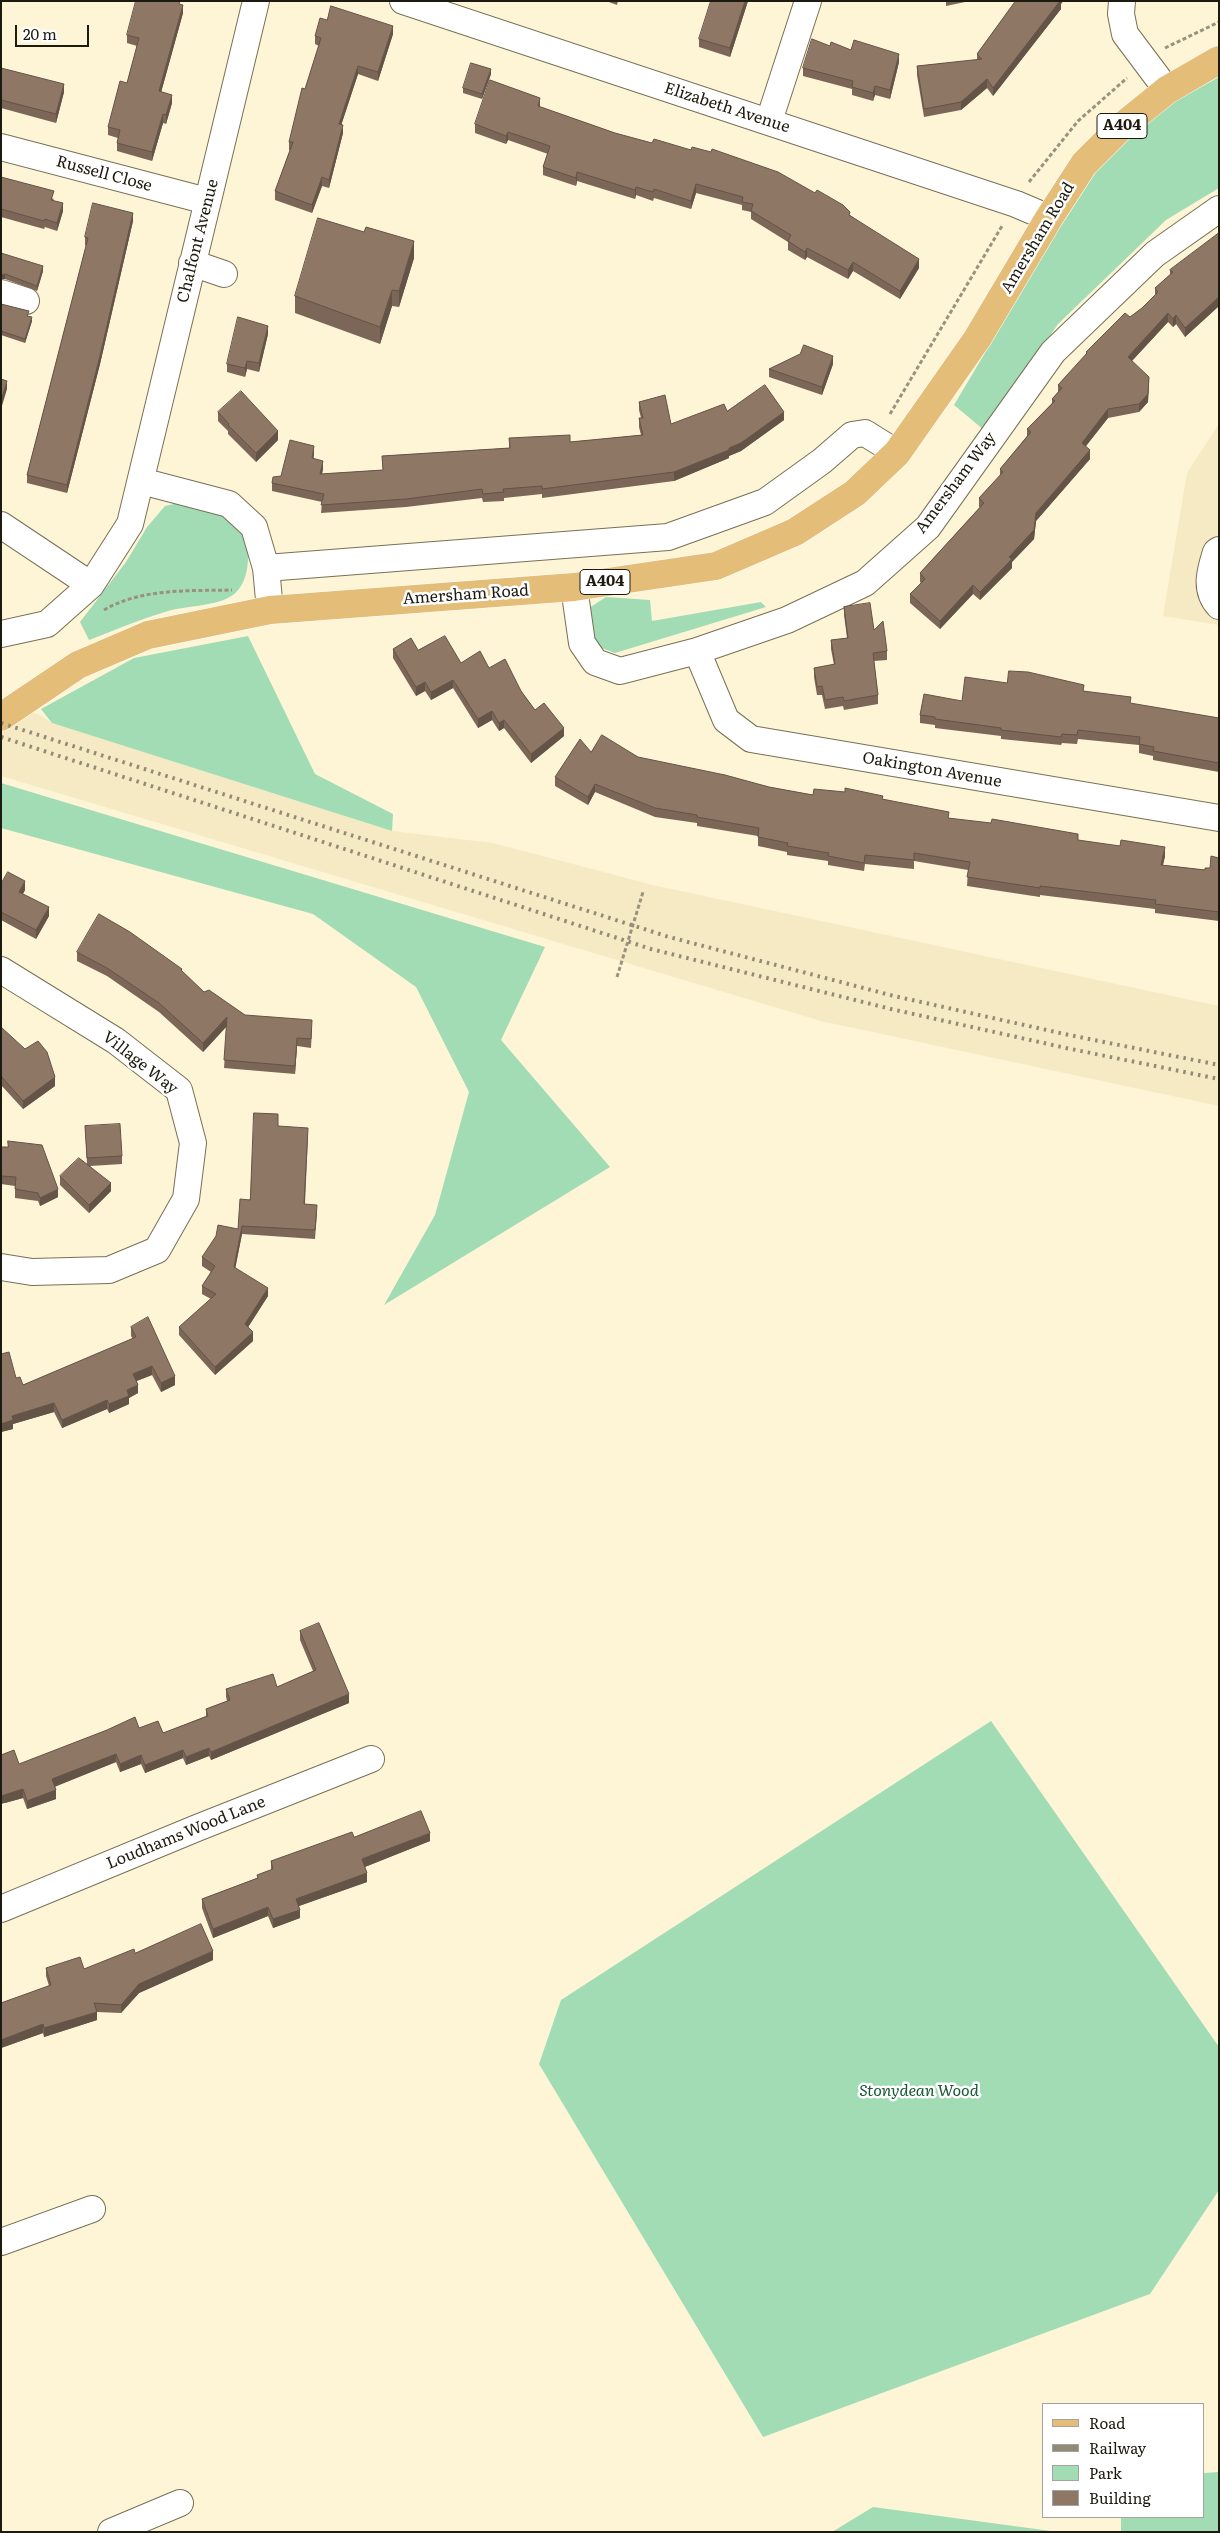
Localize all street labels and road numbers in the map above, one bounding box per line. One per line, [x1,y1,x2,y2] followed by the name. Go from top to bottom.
[662,79,792,137] street label: Elizabeth Avenue
[1097,114,1147,138] road number: A404
[54,152,154,196] street label: Russell Close
[173,177,223,305] street label: Chalfont Avenue
[997,179,1079,297] street label: Amersham Road
[912,429,1000,537] street label: Amersham Way
[580,570,630,594] road number: A404
[402,581,530,609] street label: Amersham Road
[861,748,1003,792] street label: Oakington Avenue
[98,1028,182,1098] street label: Village Way
[104,1792,268,1874] street label: Loudhams Wood Lane

